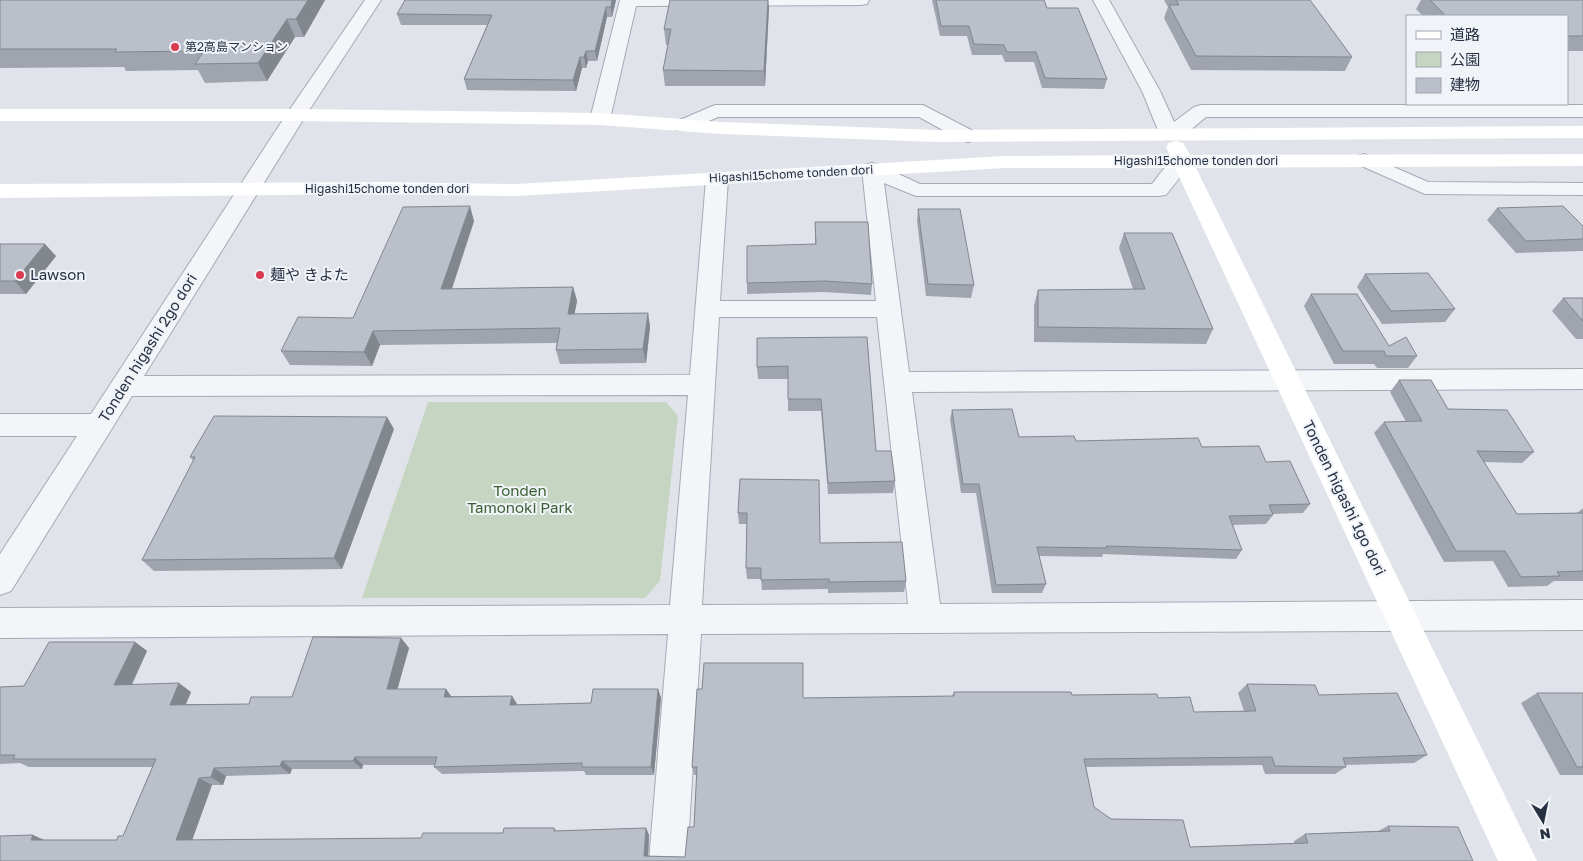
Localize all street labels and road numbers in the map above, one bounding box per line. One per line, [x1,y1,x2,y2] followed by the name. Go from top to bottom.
[1114,153,1278,168] street label: Higashi15chome tonden dori
[708,162,874,185] street label: Higashi15chome tonden dori
[305,181,469,196] street label: Higashi15chome tonden dori
[94,270,200,425] street label: Tonden higashi 2go dori
[1299,417,1390,578] street label: Tonden higashi 1go dori

